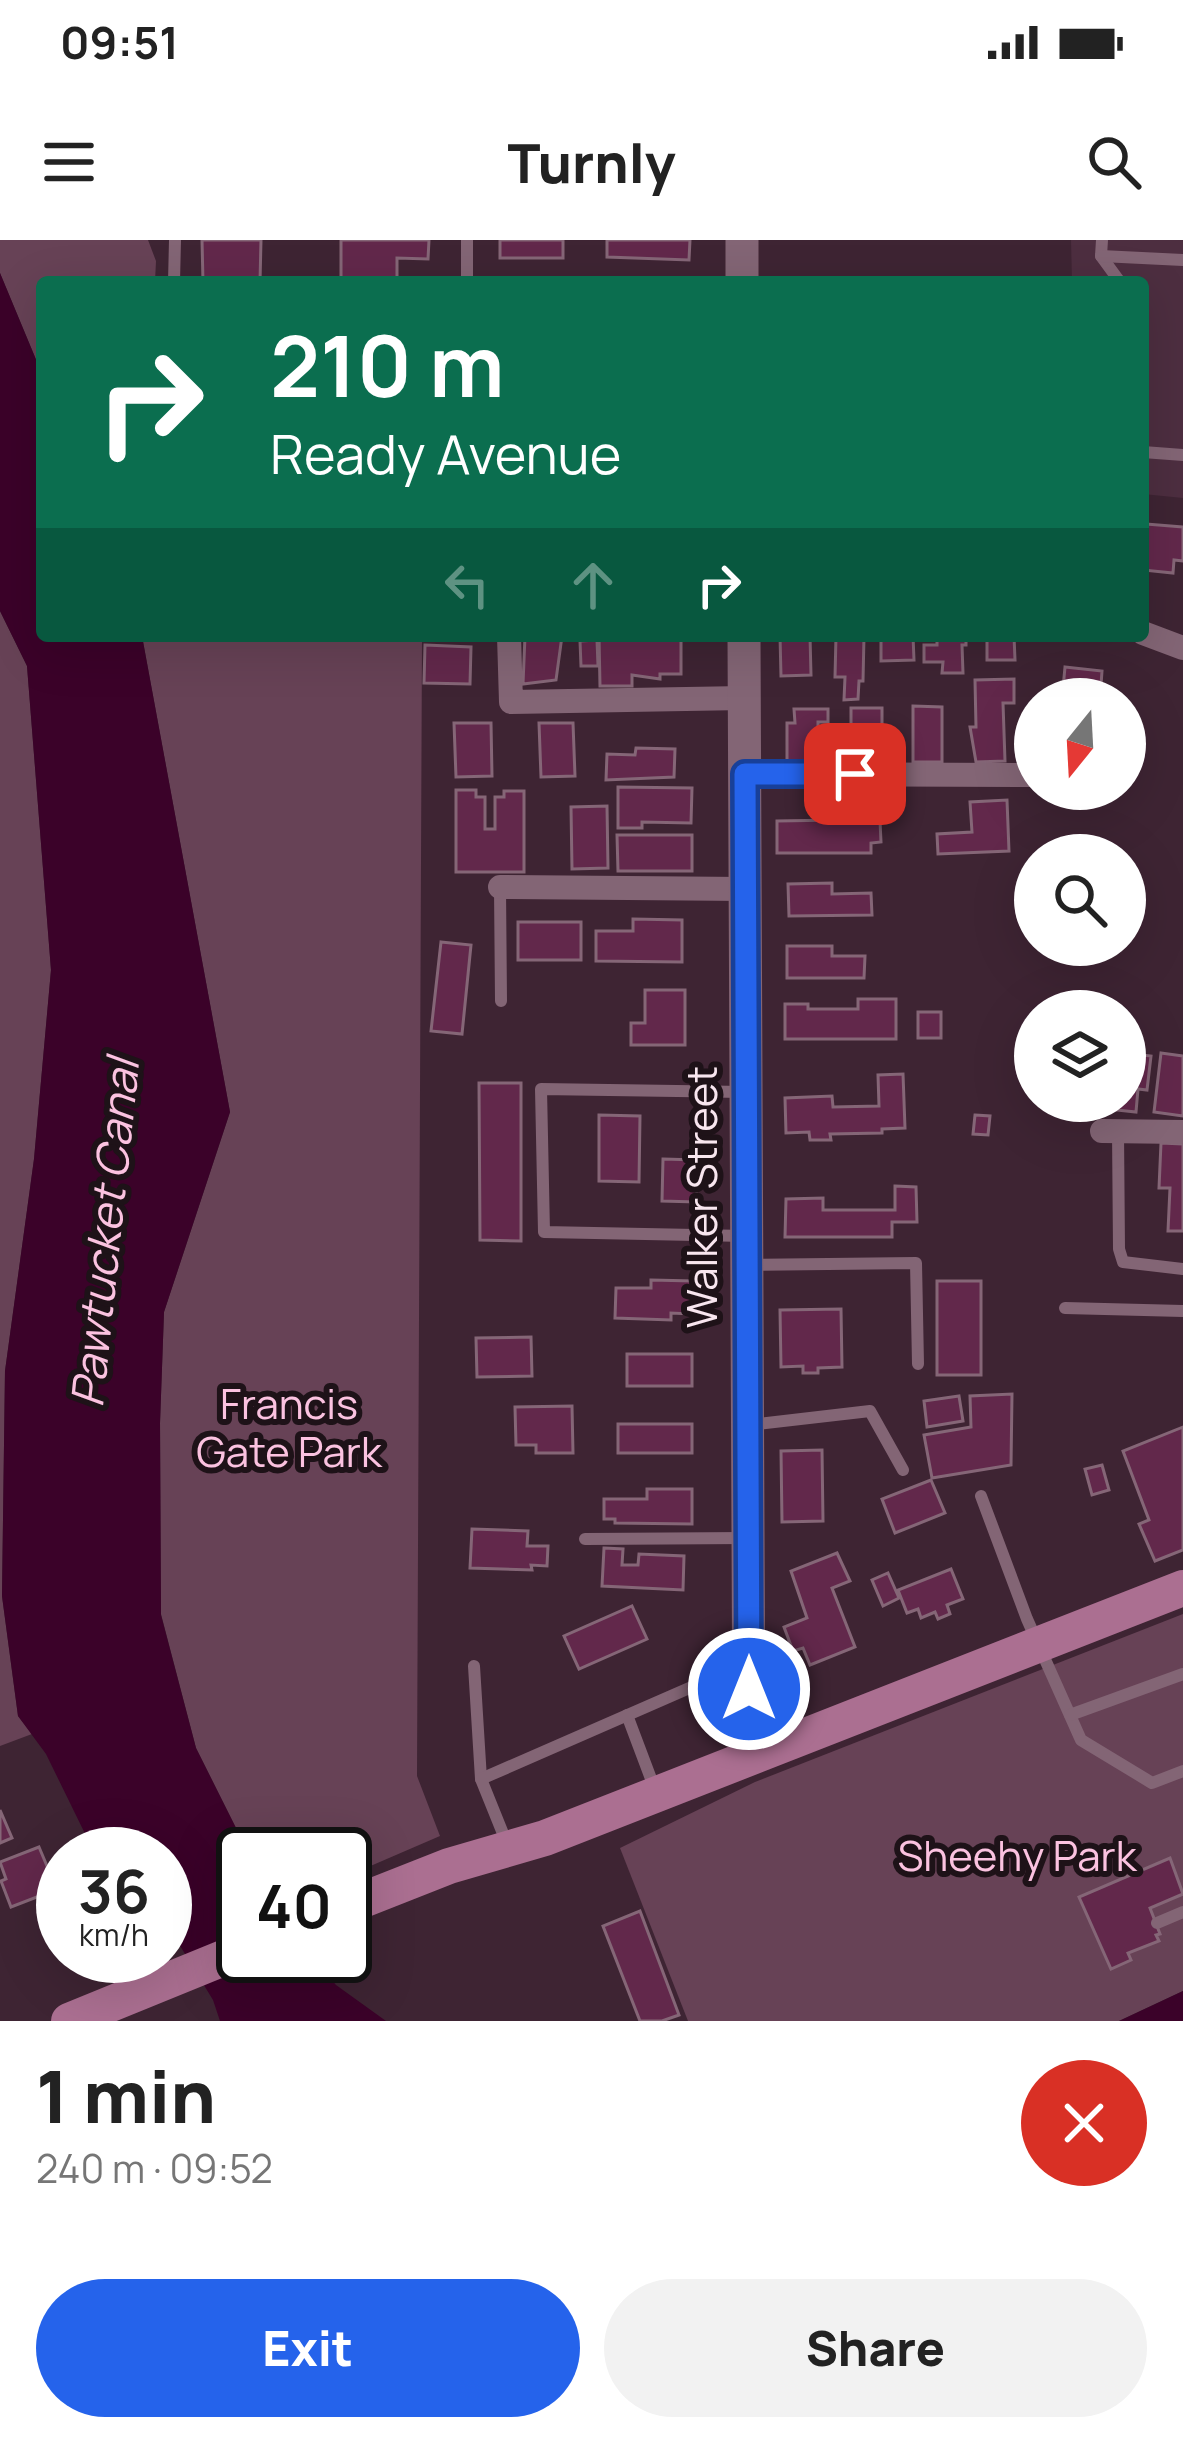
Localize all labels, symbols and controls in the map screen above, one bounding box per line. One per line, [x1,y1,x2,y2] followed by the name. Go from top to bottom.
[60,11,179,73] text: 09:51
[508,125,675,199] text: Turnly
[36,129,102,195] icon: menu
[1081,129,1147,195] icon: search
[270,307,504,422] text: 210 m
[72,324,228,480] icon: right
[270,416,621,490] text: Ready Avenue
[434,552,500,618] icon: left
[560,552,626,618] icon: ahead
[686,552,752,618] icon: right
[1014,678,1146,810] north arrow
[1014,678,1146,1122] map controls
[804,723,906,825] pin
[822,741,888,807] icon: arrive
[1014,834,1146,966] button: search
[1014,990,1146,1122] button: layers
[55,1051,154,1410] water label: Pawtucket Canal
[672,1066,730,1328] street label: Walker Street
[196,1374,383,1480] park label: Francis Gate Park
[686,1626,812,1752] position arrow
[897,1826,1138,1884] park label: Sheehy Park
[216,1827,372,1983] speed limit sign: 40
[78,1849,150,1931] text: 36
[79,1914,149,1955] text: km/h
[36,2046,216,2145] text: 1 min
[1021,2060,1147,2186] button: close
[36,2141,273,2195] text: 240 m · 09:52
[36,2279,580,2417] button: Exit
[604,2279,1147,2417] button: Share

